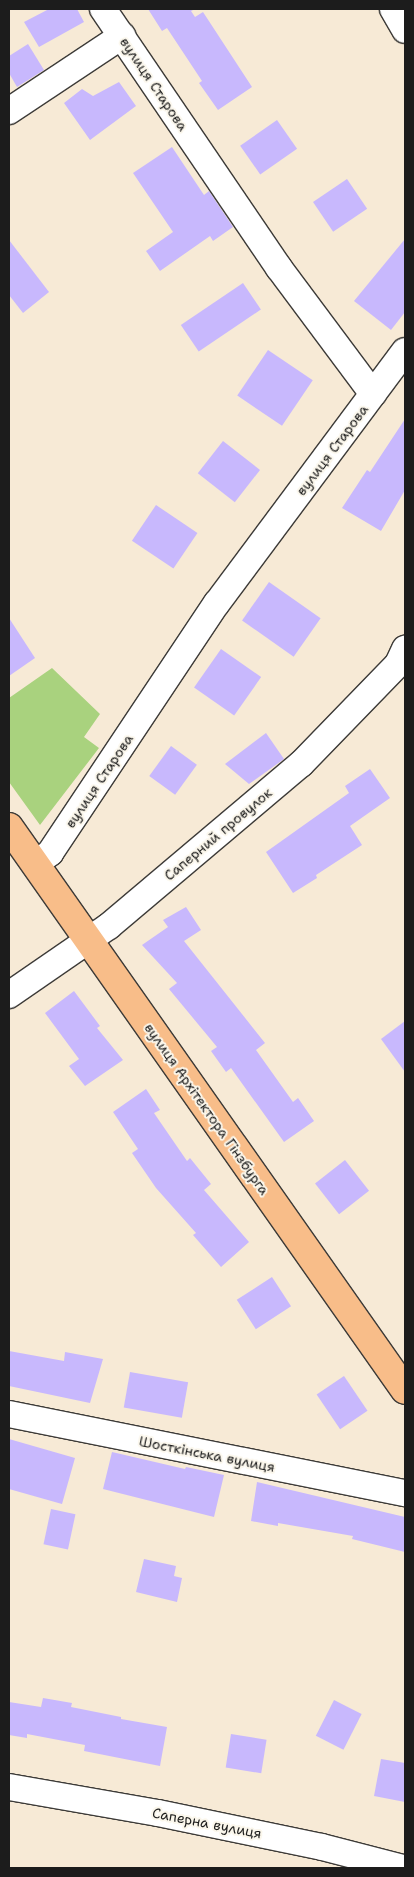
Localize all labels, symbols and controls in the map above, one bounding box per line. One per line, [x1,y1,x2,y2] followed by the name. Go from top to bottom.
[117,34,191,134] street label: вулиця Старова
[292,401,372,499] street label: вулиця Старова
[62,731,136,831] street label: вулиця Старова
[161,784,275,884] street label: Саперний провулок
[141,1020,273,1198] street label: вулиця Архітектора Гінзбурга
[138,1433,276,1475] street label: Шосткінська вулиця
[151,1804,263,1842] street label: Саперна вулиця

